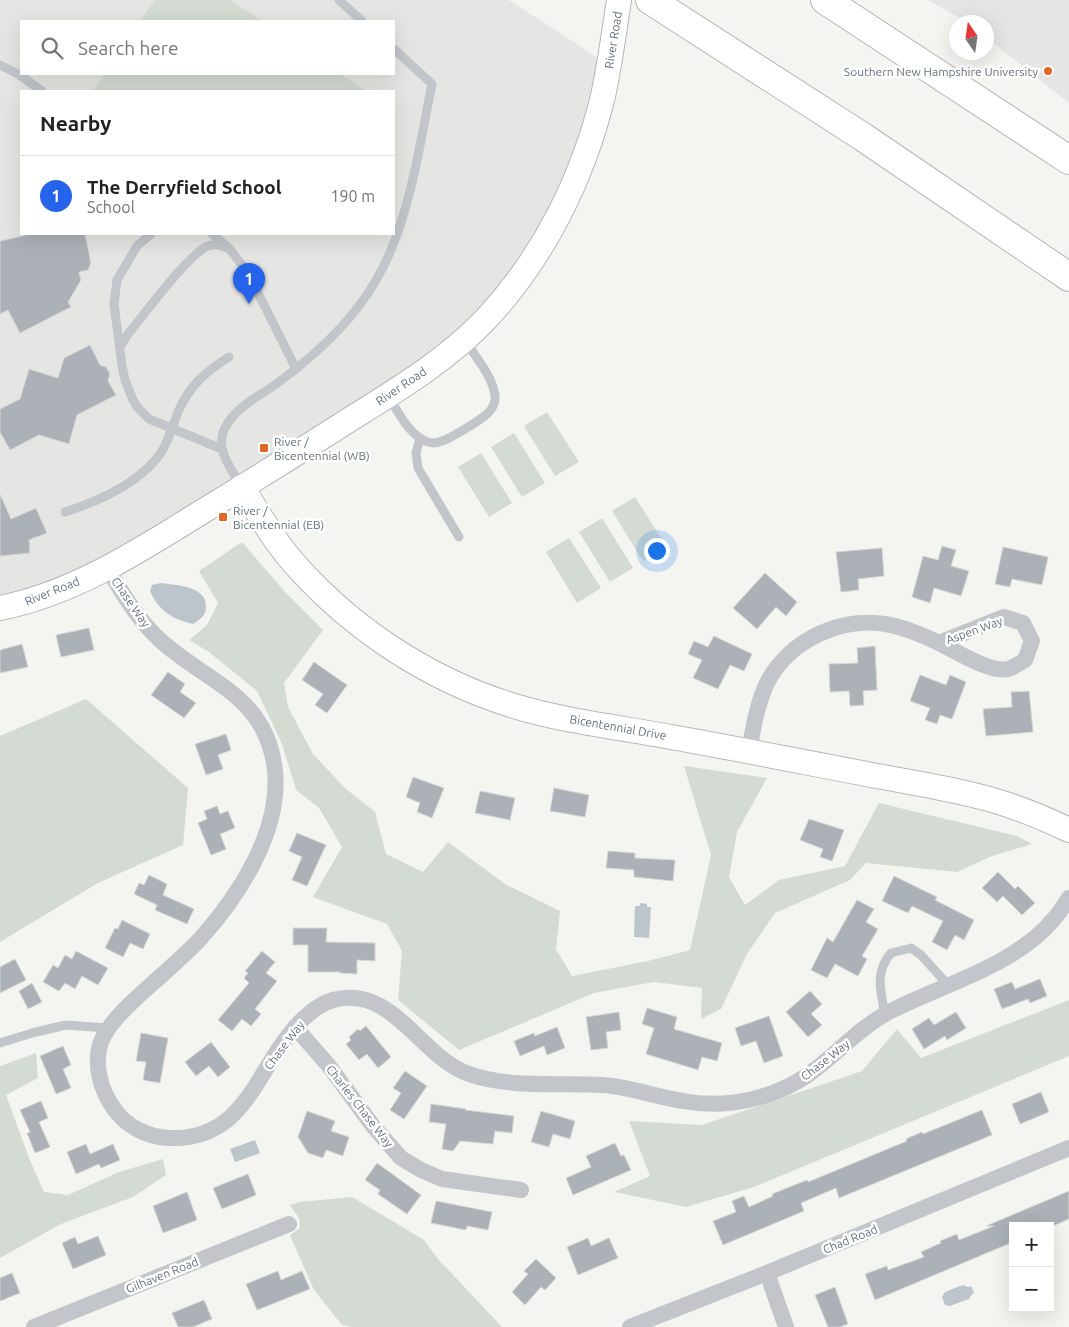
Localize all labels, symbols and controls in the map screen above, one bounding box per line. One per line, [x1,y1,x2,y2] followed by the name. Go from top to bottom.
[602,10,624,70] street label: River Road
[949,15,994,60] north arrow
[20,20,395,75] search box
[38,34,66,62] icon: search
[78,37,178,59] text: Search here
[844,65,1038,78] place label: Southern New Hampshire University
[1042,65,1054,77] marker: Southern New Hampshire University
[40,111,111,135] text: Nearby
[87,176,282,198] text: The Derryfield School
[51,187,61,205] text: 1
[330,187,375,205] text: 190 m
[87,198,135,216] text: School
[233,263,265,304] pin: 1
[373,364,429,408] street label: River Road
[274,435,370,463] place label: River / Bicentennial (WB)
[258,442,270,454] marker: River / Bicentennial (WB)
[233,504,324,532] place label: River / Bicentennial (EB)
[217,511,229,523] marker: River / Bicentennial (EB)
[644,538,670,564] your location
[23,574,81,608] street label: River Road
[109,575,153,630] street label: Chase Way
[944,614,1004,646] street label: Aspen Way
[569,712,667,742] street label: Bicentennial Drive
[261,1018,307,1072] street label: Chase Way
[798,1037,852,1083] street label: Chase Way
[324,1062,396,1150] street label: Charles Chase Way
[821,1222,879,1256] street label: Chad Road
[1009,1222,1054,1312] map controls
[1009,1222,1054,1267] button: +
[124,1255,200,1295] street label: Gilhaven Road
[1009,1267,1054,1312] button: −

